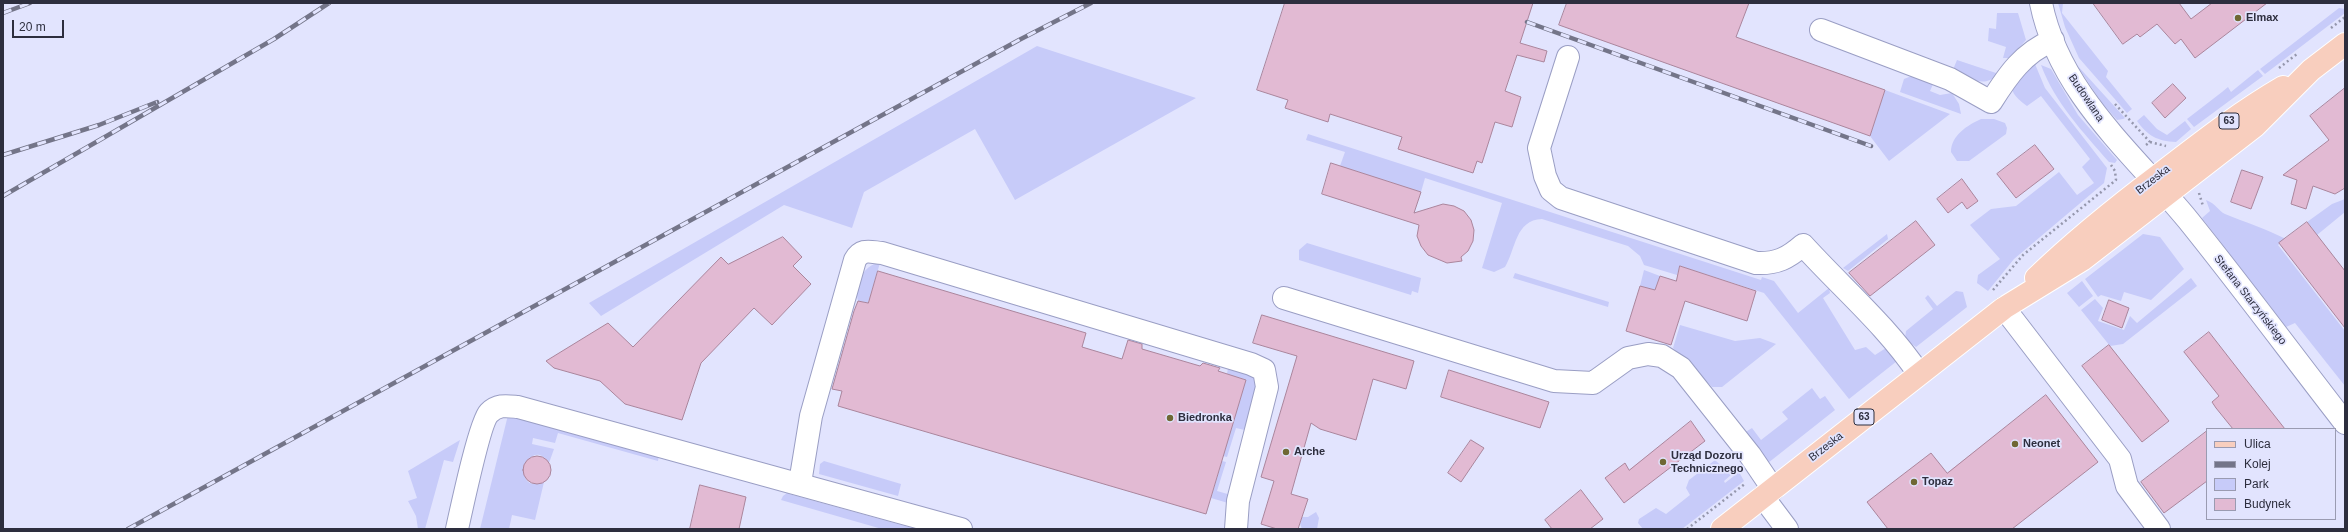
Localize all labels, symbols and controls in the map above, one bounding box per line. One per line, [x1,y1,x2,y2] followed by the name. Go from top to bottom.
[2246,11,2278,25] place label: Elmax
[14,12,66,38] scale bar
[2233,13,2243,23] marker: Elmax
[19,20,46,34] text: 20 m
[2065,72,2107,124] street label: Budowlana
[2219,113,2239,129] road number: 63
[2133,163,2173,197] street label: Brzeska
[2211,253,2289,347] street label: Stefana Starzyńskiego
[1854,409,1874,425] road number: 63
[1178,411,1232,425] place label: Biedronka
[1165,413,1175,423] marker: Biedronka
[2206,428,2336,520] legend
[1806,430,1846,464] street label: Brzeska
[2023,437,2060,451] place label: Neonet
[2244,437,2271,451] text: Ulica
[2010,439,2020,449] marker: Neonet
[1294,445,1325,459] place label: Arche
[1281,447,1291,457] marker: Arche
[1671,449,1744,475] place label: Urząd Dozoru Technicznego
[1658,457,1668,467] marker: Urząd Dozoru Technicznego
[2244,457,2271,471] text: Kolej
[1922,475,1953,489] place label: Topaz
[1909,477,1919,487] marker: Topaz
[2244,477,2269,491] text: Park
[2244,497,2291,511] text: Budynek

